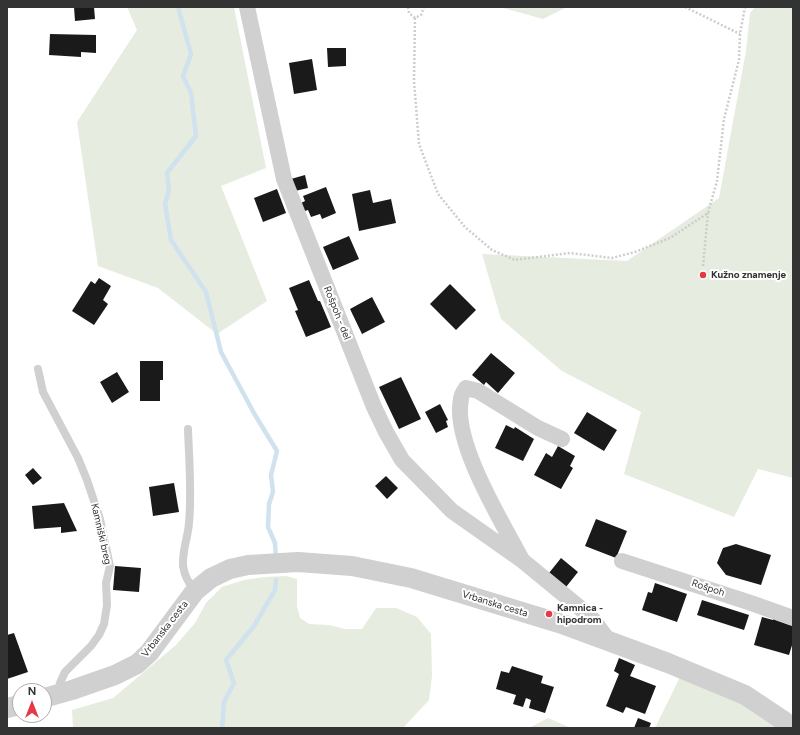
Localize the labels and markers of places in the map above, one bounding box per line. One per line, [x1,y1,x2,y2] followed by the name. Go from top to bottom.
[711,269,786,281] place label: Kužno znamenje
[698,270,708,280] marker: Kužno znamenje
[557,602,603,626] place label: Kamnica - hipodrom
[544,609,554,619] marker: Kamnica - hipodrom

